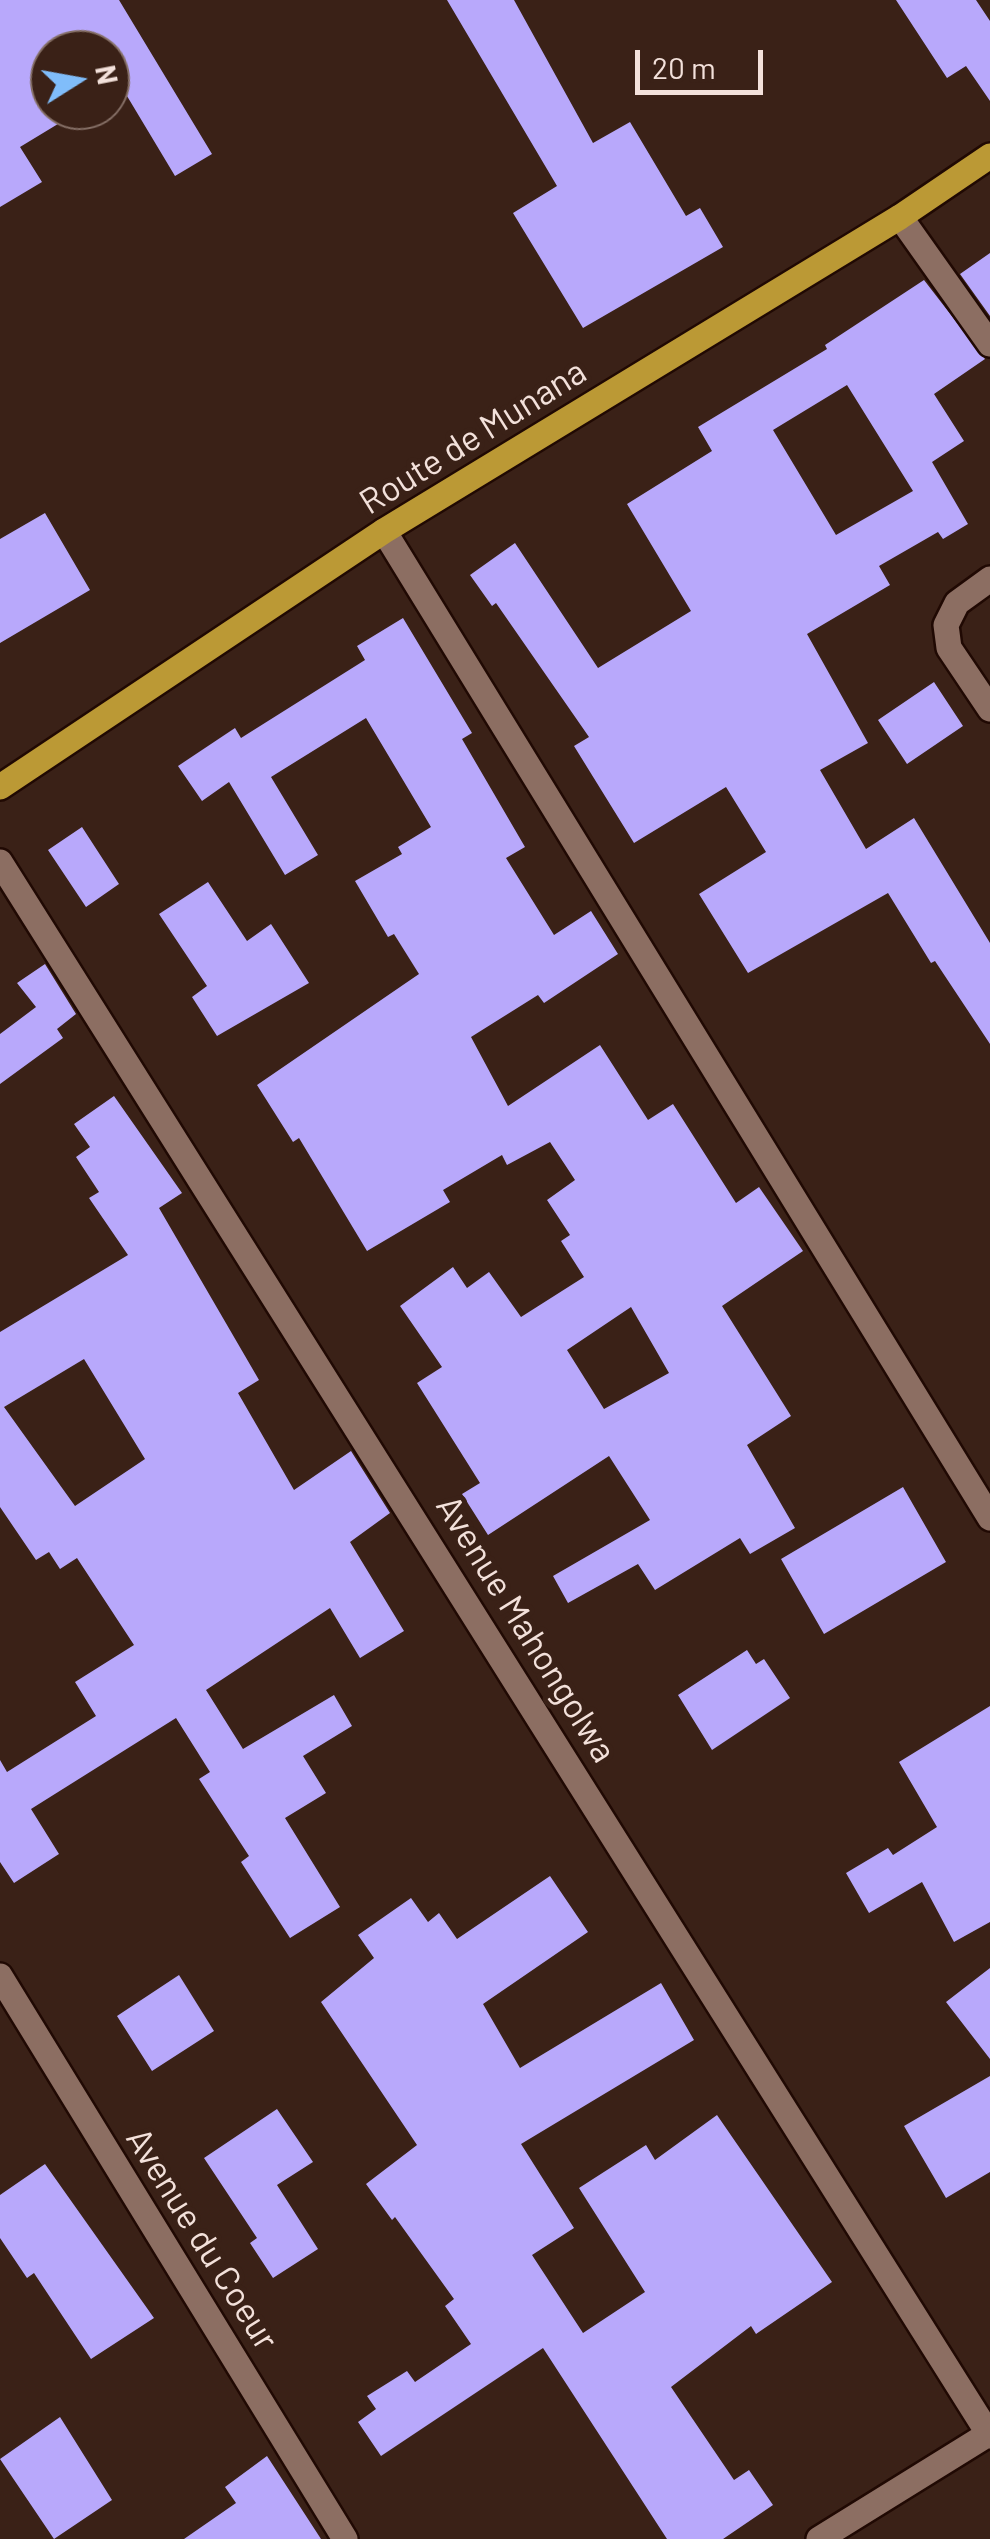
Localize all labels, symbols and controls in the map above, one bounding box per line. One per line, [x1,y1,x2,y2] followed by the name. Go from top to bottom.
[30,30,130,130] north arrow
[640,30,768,92] scale bar
[652,49,716,85] text: 20 m
[89,62,126,87] text: N
[352,351,594,523] street label: Route de Munana
[427,1488,625,1770] street label: Avenue Mahongolwa
[117,2120,287,2358] street label: Avenue du Coeur

